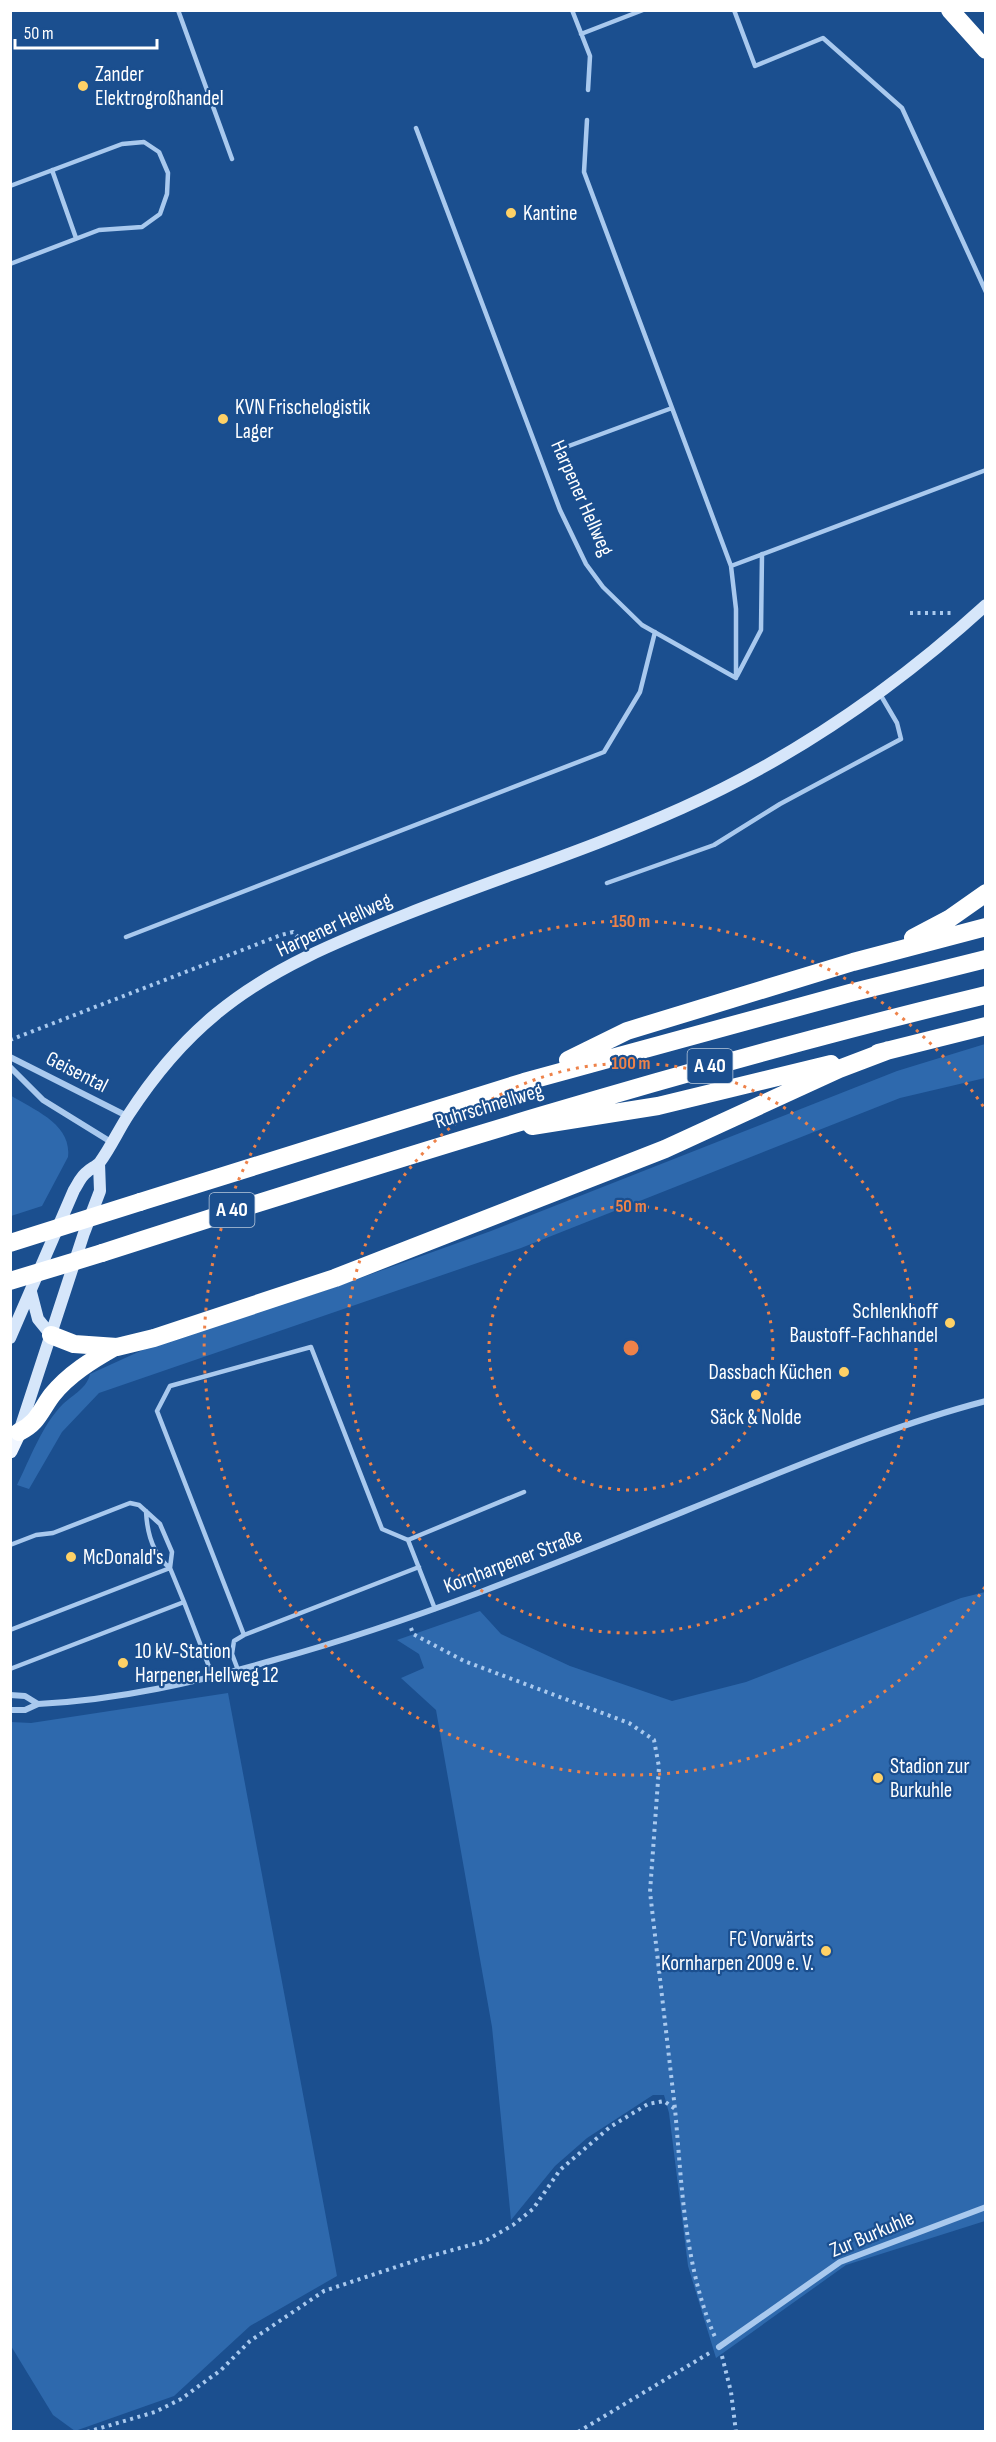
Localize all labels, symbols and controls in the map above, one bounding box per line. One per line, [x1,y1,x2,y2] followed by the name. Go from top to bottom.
[15,12,158,50] scale bar
[24,23,54,44] text: 50 m
[95,62,224,111] place label: Zander Elektrogroßhandel
[76,79,90,93] marker: Zander Elektrogroßhandel
[523,201,577,226] place label: Kantine
[504,206,518,220] marker: Kantine
[235,395,370,444] place label: KVN Frischelogistik Lager
[216,412,230,426] marker: KVN Frischelogistik Lager
[545,436,619,560] street label: Harpener Hellweg
[272,887,396,963] street label: Harpener Hellweg
[612,911,650,932] text: 150 m
[42,1046,112,1098] street label: Geisental
[688,1049,732,1083] road number: A 40
[612,1053,651,1074] text: 100 m
[432,1078,546,1134] street label: Ruhrschnellweg
[210,1193,254,1227] road number: A 40
[615,1196,647,1217] text: 50 m
[790,1299,939,1348] place label: Schlenkhoff Baustoff-Fachhandel
[943,1316,957,1330] marker: Schlenkhoff Baustoff-Fachhandel
[621,1338,641,1358] centre of rings
[709,1360,832,1385] place label: Dassbach Küchen
[837,1365,851,1379] marker: Dassbach Küchen
[749,1388,763,1402] marker: Säck & Nolde
[710,1405,802,1430] place label: Säck & Nolde
[440,1523,586,1599] street label: Kornharpener Straße
[83,1545,164,1570] place label: McDonald's
[64,1550,78,1564] marker: McDonald's
[135,1639,279,1688] place label: 10 kV-Station Harpener Hellweg 12
[116,1656,130,1670] marker: 10 kV-Station Harpener Hellweg 12
[890,1754,969,1803] place label: Stadion zur Burkuhle
[871,1771,885,1785] marker: Stadion zur Burkuhle
[661,1927,814,1976] place label: FC Vorwärts Kornharpen 2009 e. V.
[819,1944,833,1958] marker: FC Vorwärts Kornharpen 2009 e. V.
[826,2205,918,2263] street label: Zur Burkuhle

